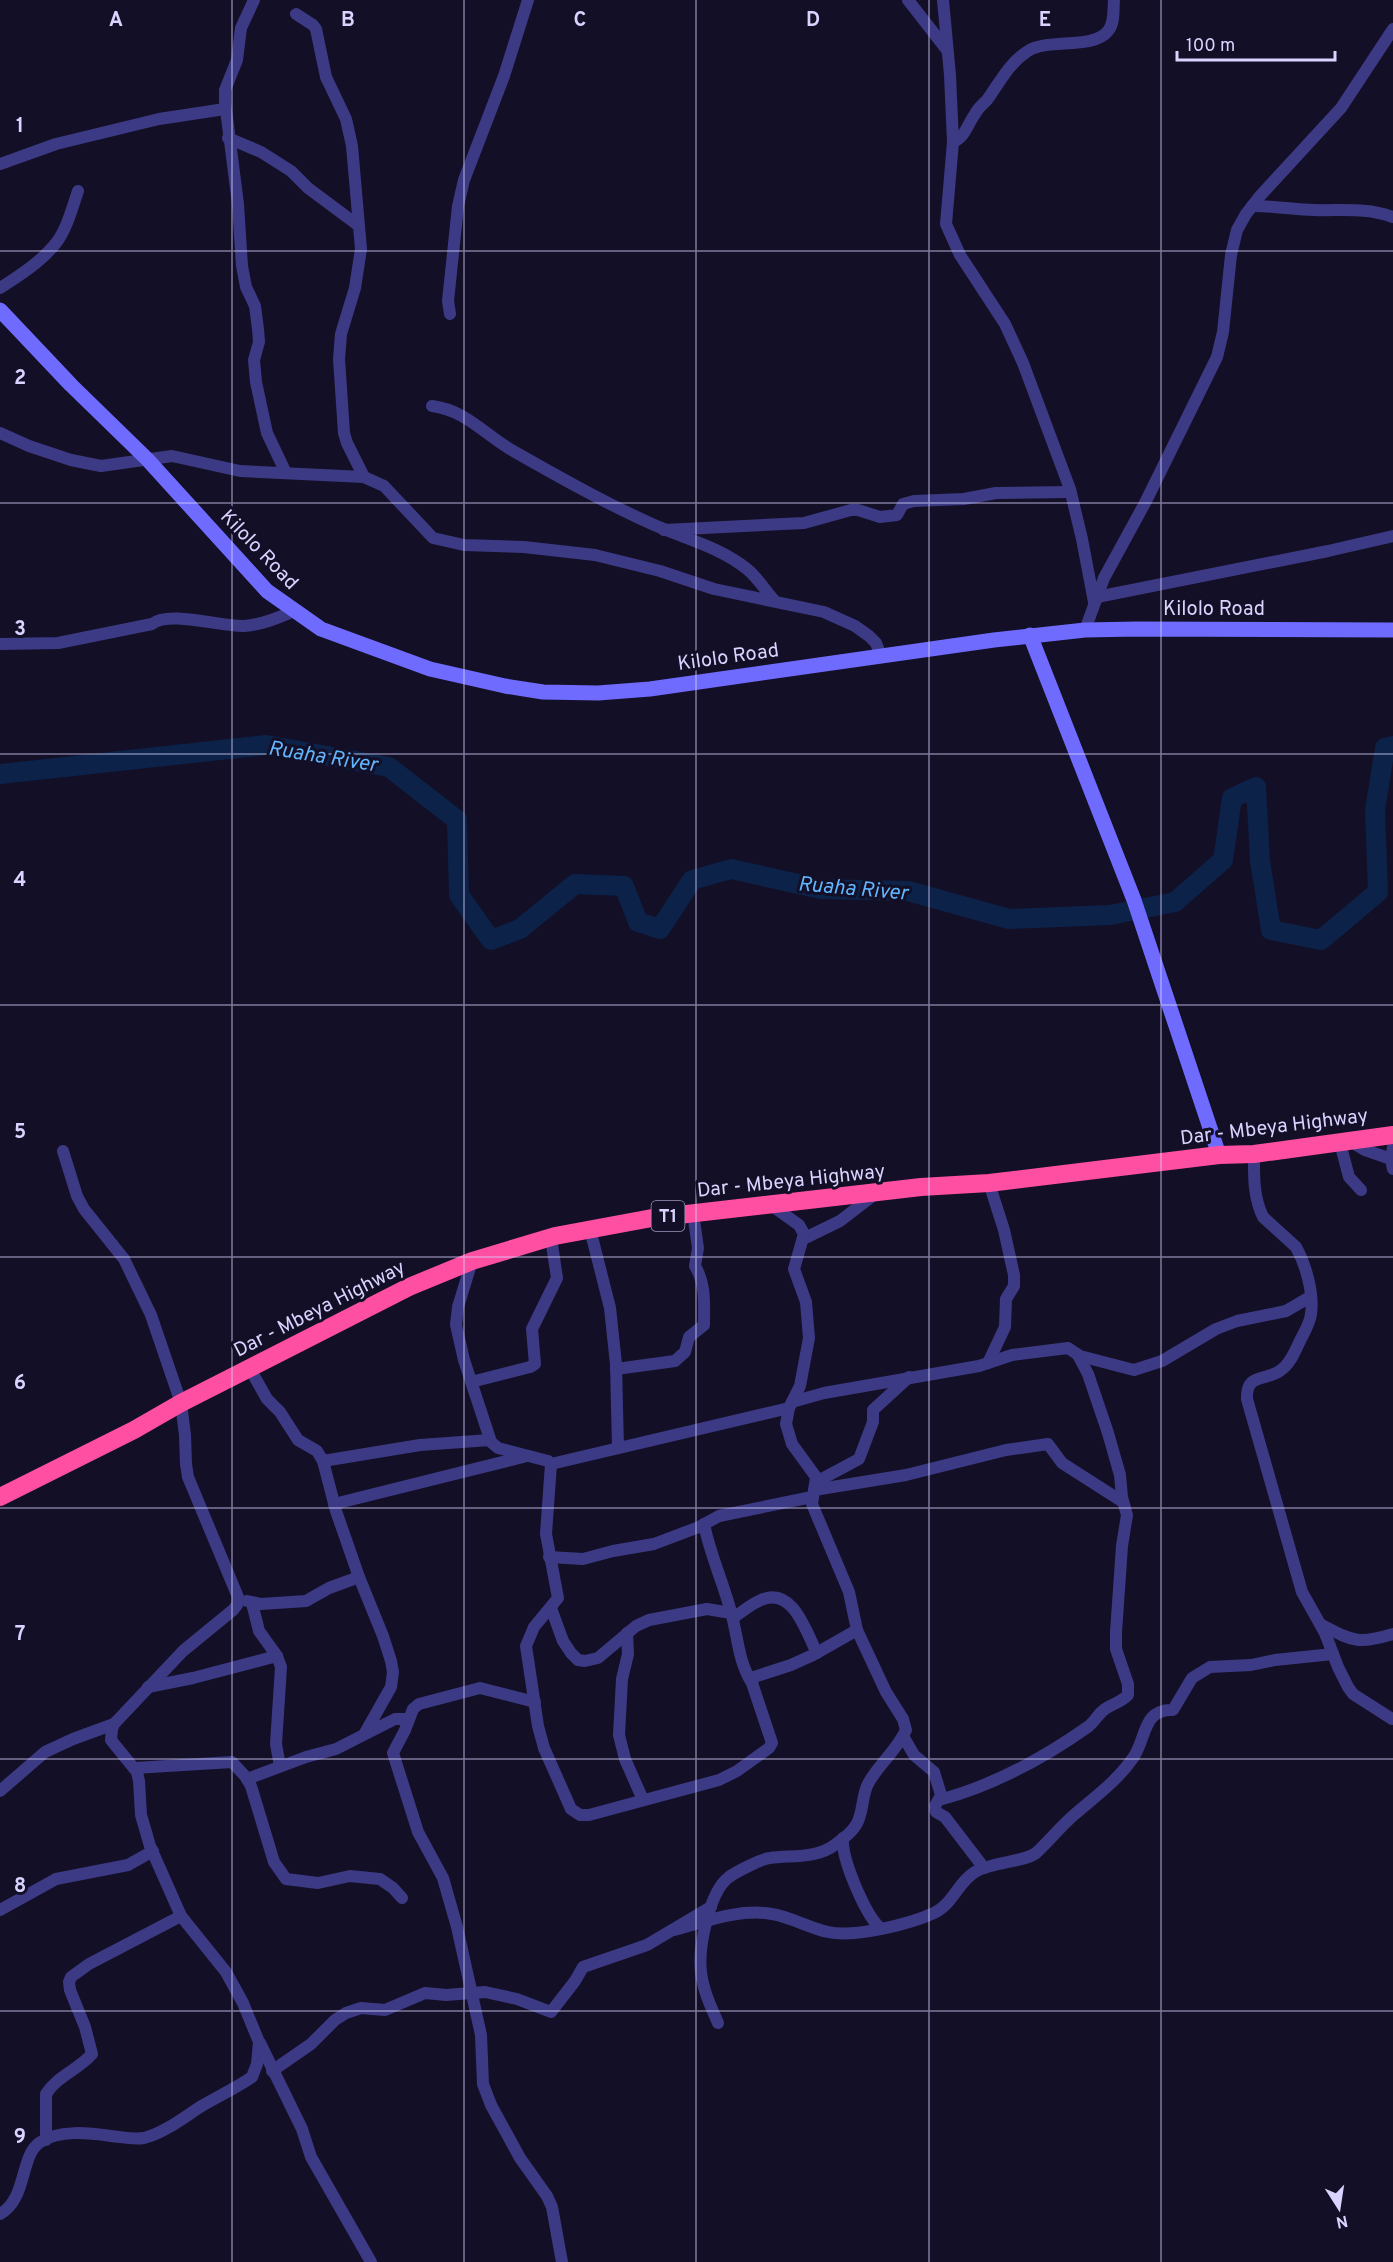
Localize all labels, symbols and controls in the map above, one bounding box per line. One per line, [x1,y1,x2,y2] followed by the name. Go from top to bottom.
[109,8,123,34] text: A
[341,8,355,34] text: B
[574,8,586,34] text: C
[806,8,820,34] text: D
[1039,8,1051,34] text: E
[1177,24,1334,62] scale bar
[1186,35,1235,58] text: 100 m
[16,114,24,140] text: 1
[14,366,26,392] text: 2
[214,505,303,596] street label: Kilolo Road
[1163,597,1265,623] street label: Kilolo Road
[14,617,26,643] text: 3
[676,638,781,678] street label: Kilolo Road
[266,736,381,780] water label: Ruaha River
[14,868,26,894] text: 4
[797,871,911,908] water label: Ruaha River
[1179,1104,1370,1152] street label: Dar - Mbeya Highway
[14,1120,26,1146] text: 5
[696,1159,887,1205] street label: Dar - Mbeya Highway
[652,1201,684,1231] road number: T1
[230,1255,410,1364] street label: Dar - Mbeya Highway
[14,1371,26,1397] text: 6
[15,1622,25,1648] text: 7
[14,1874,26,1900] text: 8
[14,2125,26,2151] text: 9
[1309,2178,1369,2238] north arrow
[1334,2210,1349,2232] text: N

